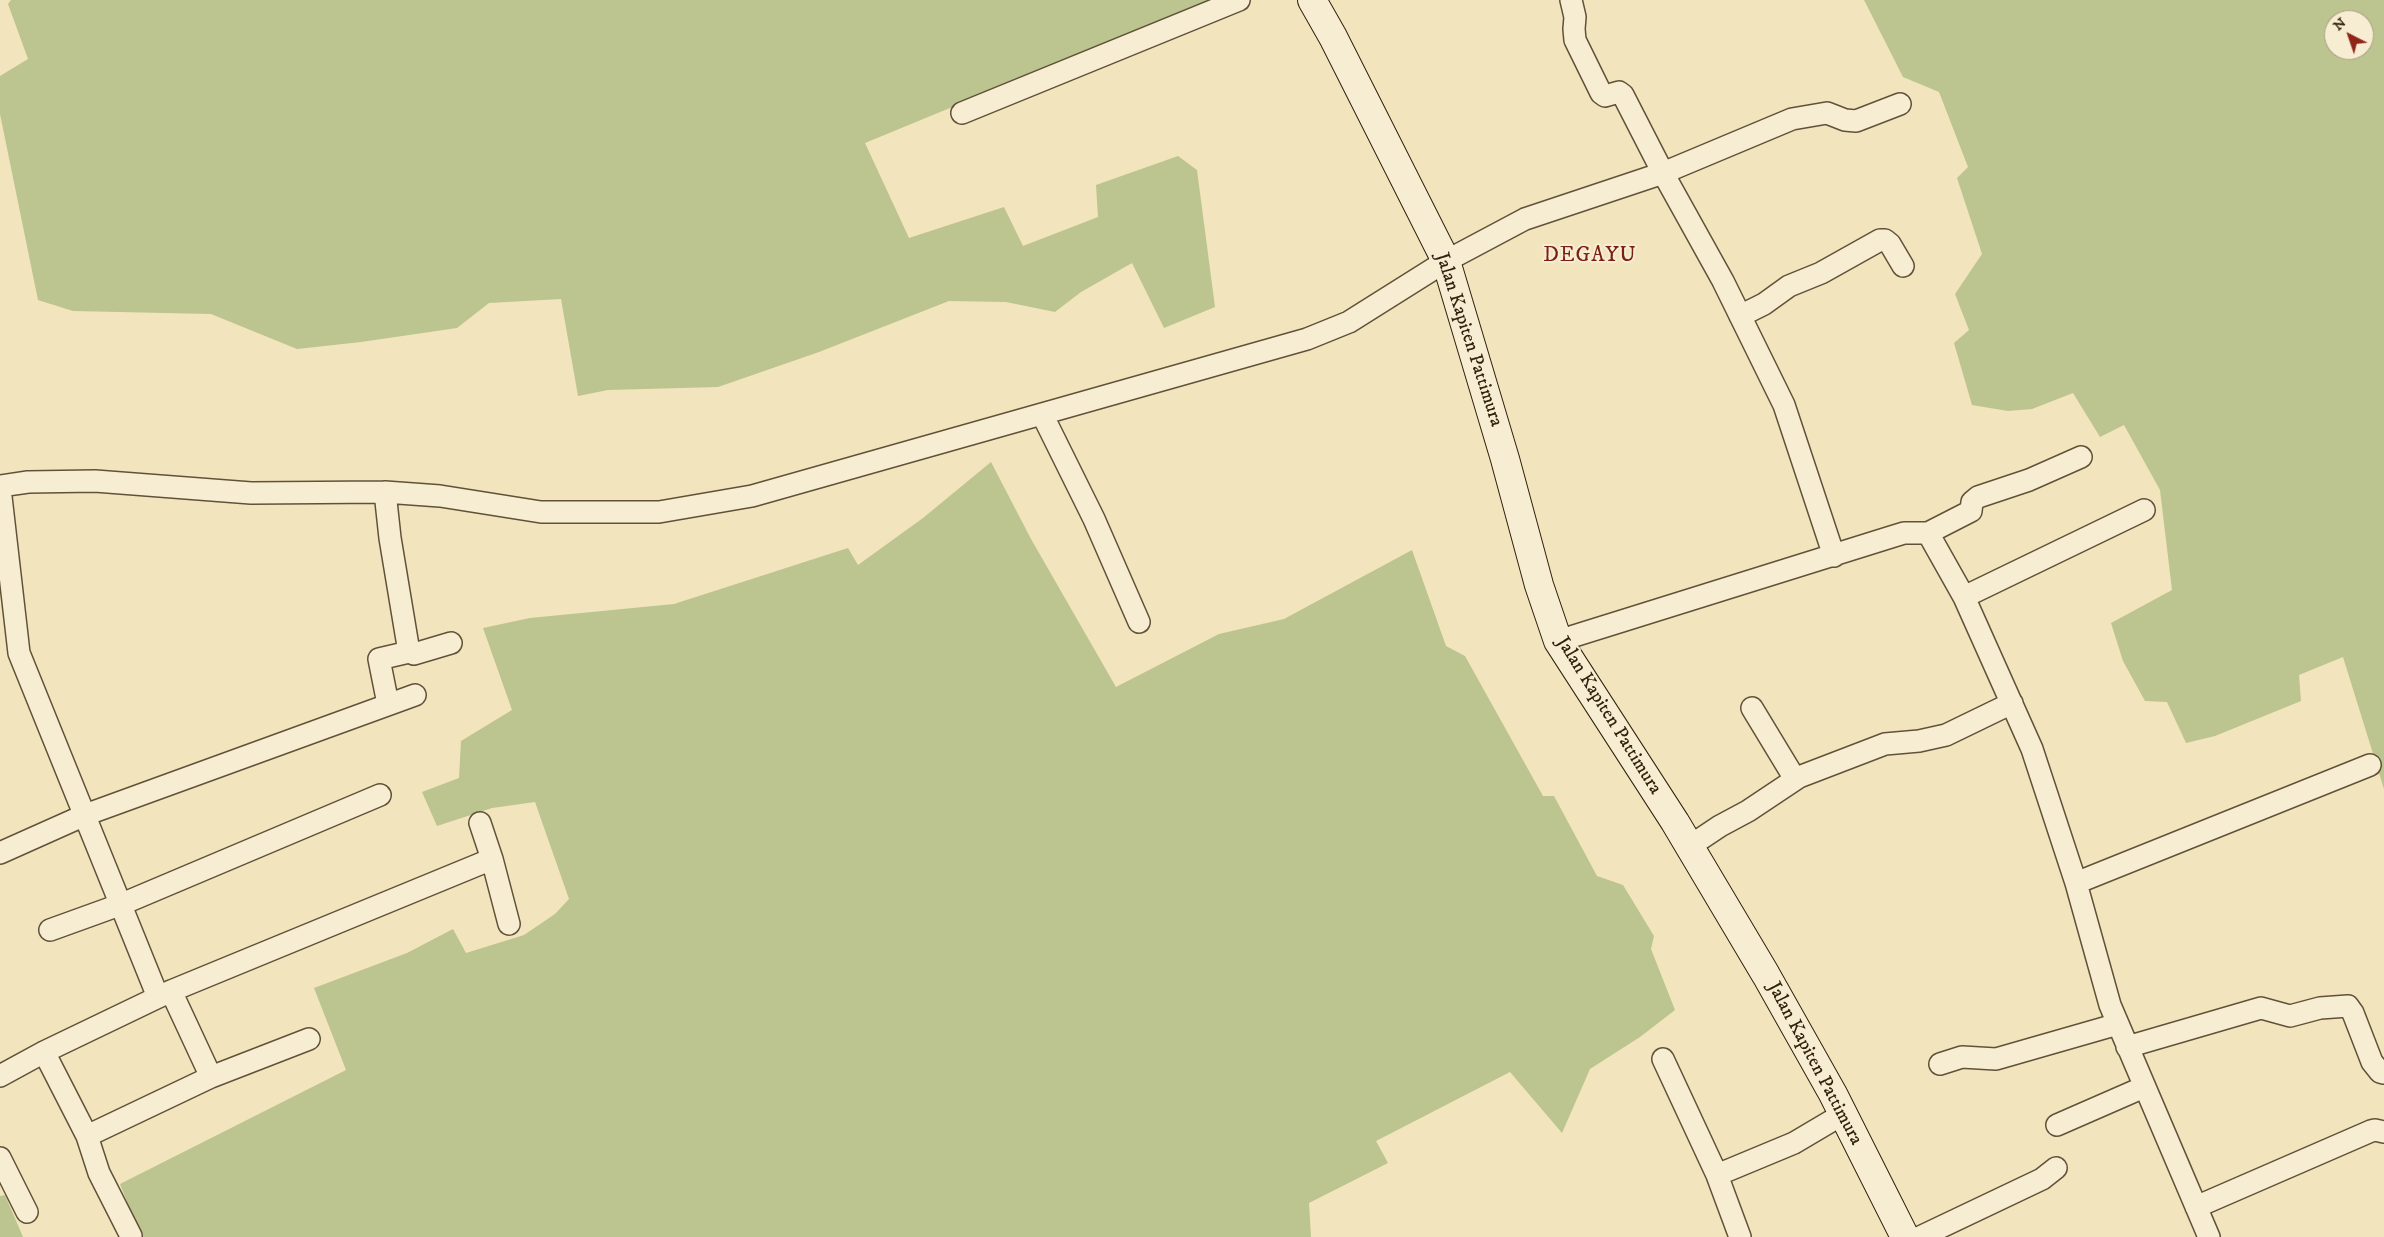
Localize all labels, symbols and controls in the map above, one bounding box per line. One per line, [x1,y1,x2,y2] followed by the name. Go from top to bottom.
[2324,10,2374,60] north arrow
[2330,14,2350,35] text: N
[1542,244,1638,270] district label: DEGAYU
[1429,250,1507,430] street label: Jalan Kapiten Pattimura
[1550,633,1666,799] street label: Jalan Kapiten Pattimura
[1761,979,1867,1149] street label: Jalan Kapiten Pattimura

